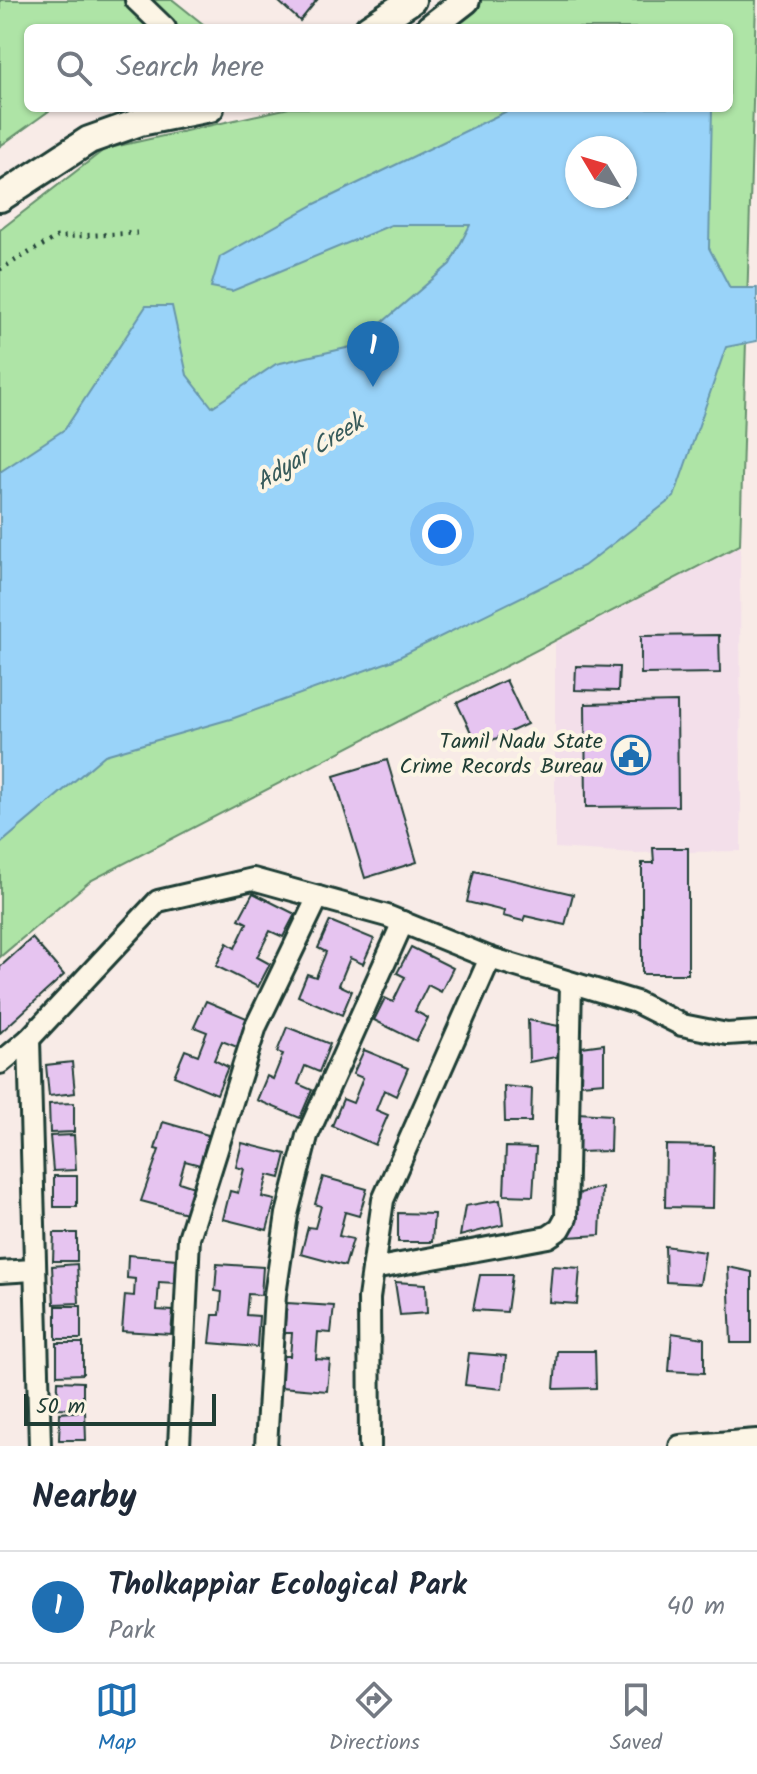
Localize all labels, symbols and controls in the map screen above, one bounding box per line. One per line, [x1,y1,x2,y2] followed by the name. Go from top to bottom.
[24,24,733,112] search box
[116,44,264,92] text: Search here
[52,46,96,90] icon: search
[565,136,637,208] north arrow
[347,321,399,387] pin: 1
[248,402,375,502] water label: Adyar Creek
[422,514,462,554] your location
[399,725,603,785] place label: Tamil Nadu State Crime Records Bureau
[610,734,652,776] public building icon: Tamil Nadu State Crime Records Bureau
[24,1390,216,1426] scale bar
[36,1390,85,1425] text: 50 m
[32,1471,137,1525] text: Nearby
[108,1562,466,1610] text: Tholkappiar Ecological Park
[54,1586,62,1628] text: 1
[667,1586,725,1628] text: 40 m
[108,1610,155,1652] text: Park
[95,1678,139,1761] tab: Map
[329,1678,420,1761] tab: Directions
[610,1678,662,1761] tab: Saved

